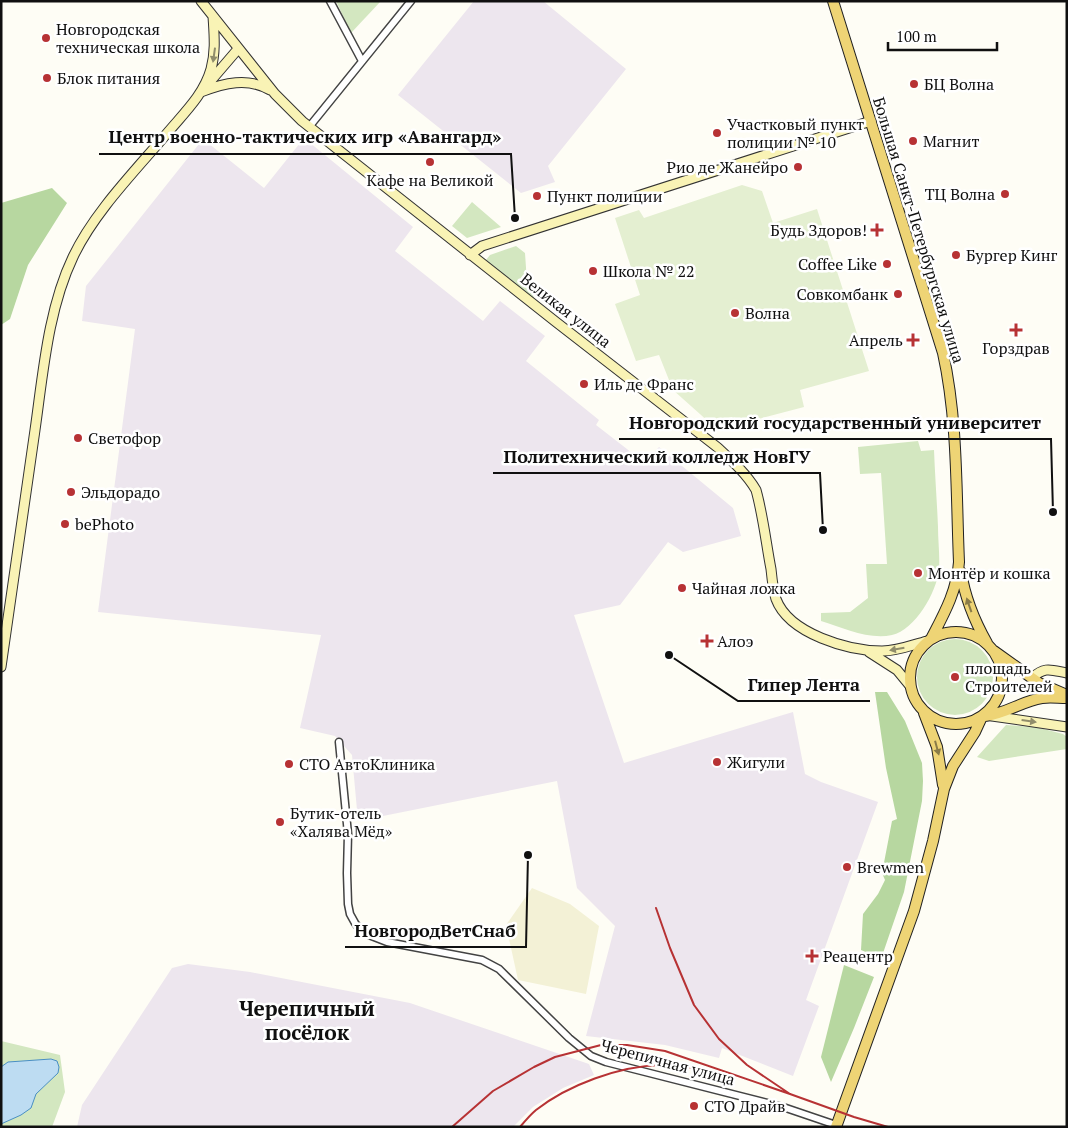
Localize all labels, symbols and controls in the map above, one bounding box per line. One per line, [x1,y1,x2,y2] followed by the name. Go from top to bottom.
[56,18,200,58] place label: Новгородская техническая школа
[888,20,997,52] scale bar
[896,26,937,46] text: 100 m
[40,32,52,44] marker: Новгородская техническая школа
[209,48,217,64] one-way arrow
[57,67,160,89] place label: Блок питания
[41,72,53,84] marker: Блок питания
[924,73,994,95] place label: БЦ Волна
[908,78,920,90] marker: БЦ Волна
[868,94,970,366] street label: Большая Санкт-Петербургская улица
[727,113,864,153] place label: Участковый пункт полиции № 10
[99,121,511,154] callout: Центр военно-тактических игр «Авангард»
[109,124,501,148] text: Центр военно-тактических игр «Авангард»
[711,127,723,139] marker: Участковый пункт полиции № 10
[923,130,979,152] place label: Магнит
[907,135,919,147] marker: Магнит
[424,156,436,168] marker: Кафе на Великой
[666,156,788,178] place label: Рио де Жанейро
[792,161,804,173] marker: Рио де Жанейро
[367,169,494,191] place label: Кафе на Великой
[925,183,995,205] place label: ТЦ Волна
[547,185,663,207] place label: Пункт полиции
[999,188,1011,200] marker: ТЦ Волна
[531,190,543,202] marker: Пункт полиции
[770,219,867,241] place label: Будь Здоров!
[871,224,883,236] marker: Будь Здоров!
[966,244,1058,266] place label: Бургер Кинг
[950,249,962,261] marker: Бургер Кинг
[798,253,877,275] place label: Coffee Like
[881,258,893,270] marker: Coffee Like
[603,260,694,282] place label: Школа № 22
[587,265,599,277] marker: Школа № 22
[516,268,616,352] street label: Великая улица
[797,283,888,305] place label: Совкомбанк
[892,288,904,300] marker: Совкомбанк
[745,302,790,324] place label: Волна
[729,307,741,319] marker: Волна
[1010,324,1022,336] marker: Горздрав
[849,329,903,351] place label: Апрель
[907,334,919,346] marker: Апрель
[982,337,1050,359] place label: Горздрав
[594,373,694,395] place label: Иль де Франс
[578,378,590,390] marker: Иль де Франс
[619,406,1051,439] callout: Новгородский государственный университет
[629,410,1041,434] text: Новгородский государственный университет
[88,427,161,449] place label: Светофор
[72,432,84,444] marker: Светофор
[493,440,820,473] callout: Политехнический колледж НовГУ
[504,444,811,468] text: Политехнический колледж НовГУ
[81,481,160,503] place label: Эльдорадо
[65,486,77,498] marker: Эльдорадо
[75,513,134,535] place label: bePhoto
[59,518,71,530] marker: bePhoto
[928,562,1050,584] place label: Монтёр и кошка
[912,567,924,579] marker: Монтёр и кошка
[692,577,796,599] place label: Чайная ложка
[676,582,688,594] marker: Чайная ложка
[965,598,972,613] one-way arrow
[717,630,753,652] place label: Алоэ
[701,635,713,647] marker: Алоэ
[890,645,905,653] one-way arrow
[965,657,1053,697] place label: площадь Строителей
[738,668,870,701] callout: Гипер Лента
[949,671,961,683] marker: площадь Строителей
[748,672,860,696] text: Гипер Лента
[1021,717,1037,725] one-way arrow
[933,740,941,755] one-way arrow
[727,751,785,773] place label: Жигули
[299,753,435,775] place label: СТО АвтоКлиника
[711,756,723,768] marker: Жигули
[283,758,295,770] marker: СТО АвтоКлиника
[290,802,393,842] place label: Бутик-отель «Халява Мёд»
[274,816,286,828] marker: Бутик-отель «Халява Мёд»
[857,856,925,878] place label: Brewmen
[841,861,853,873] marker: Brewmen
[345,914,526,947] callout: НовгородВетСнаб
[354,918,516,942] text: НовгородВетСнаб
[823,945,893,967] place label: Реацентр
[805,949,819,963] marker: Реацентр
[239,994,375,1046] district label: Черепичный посёлок
[598,1033,738,1091] street label: Черепичная улица
[704,1095,785,1117] place label: СТО Драйв
[688,1100,700,1112] marker: СТО Драйв

